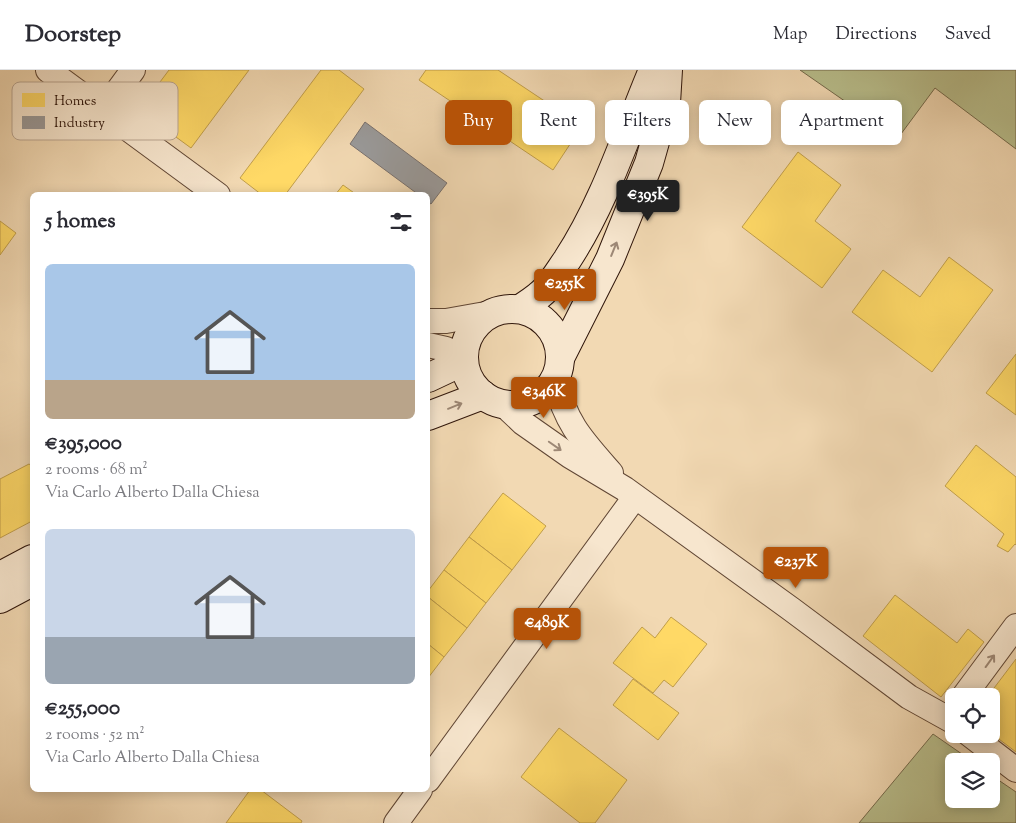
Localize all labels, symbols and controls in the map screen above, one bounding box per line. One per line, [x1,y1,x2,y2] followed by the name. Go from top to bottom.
[25,18,121,52] text: Doorstep
[773,22,808,48] text: Map
[836,22,917,48] text: Directions
[945,22,991,48] text: Saved
[12,82,178,140] legend
[54,92,96,112] text: Homes
[445,100,512,145] chip: Buy
[522,100,595,145] chip: Rent
[605,100,689,145] chip: Filters
[699,100,771,145] chip: New
[781,100,902,145] chip: Apartment
[54,114,105,134] text: Industry
[613,180,683,222] pin: €395K
[627,184,669,207] text: €395K
[45,207,115,237] text: 5 homes
[387,208,415,236] icon: filters
[609,242,619,257] one-way arrow
[530,268,600,311] pin: €255K
[545,273,585,296] text: €255K
[185,297,275,387] icon: home
[509,376,579,419] pin: €346K
[522,381,566,404] text: €346K
[447,400,462,410] one-way arrow
[45,429,122,459] text: €395,000
[548,441,562,451] one-way arrow
[45,459,148,482] text: 2 rooms · 68 m²
[45,482,260,505] text: Via Carlo Alberto Dalla Chiesa
[761,546,831,589] pin: €237K
[774,551,818,574] text: €237K
[185,562,275,652] icon: home
[512,608,582,650] pin: €489K
[525,612,569,635] text: €489K
[985,654,995,668] one-way arrow
[945,688,1000,808] map controls
[945,688,1000,743] button: locate
[45,694,120,724] text: €255,000
[45,724,145,747] text: 2 rooms · 52 m²
[45,747,260,770] text: Via Carlo Alberto Dalla Chiesa
[945,753,1000,808] button: layers

